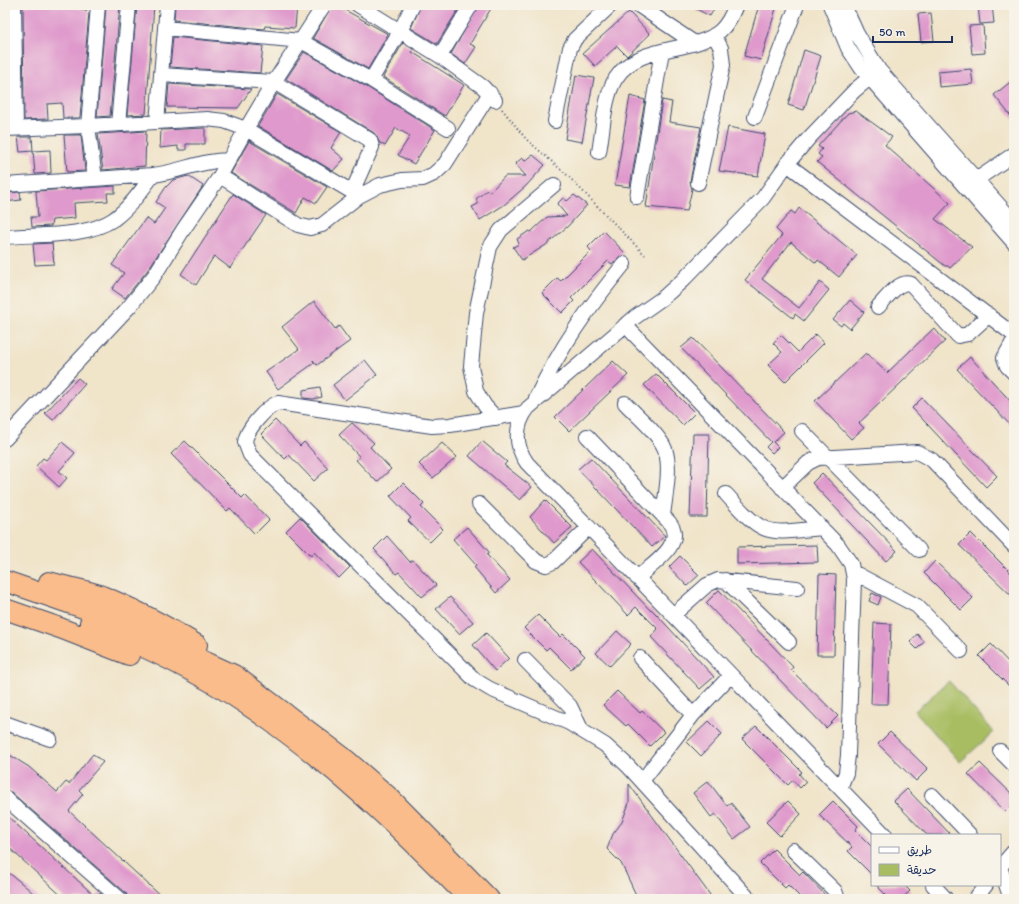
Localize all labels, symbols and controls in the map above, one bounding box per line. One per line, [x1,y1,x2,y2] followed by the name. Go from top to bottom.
[873,18,952,44] scale bar
[879,25,905,39] text: 50 m
[871,834,1001,886] legend
[907,843,932,857] text: طريق
[907,863,936,877] text: حديقة

